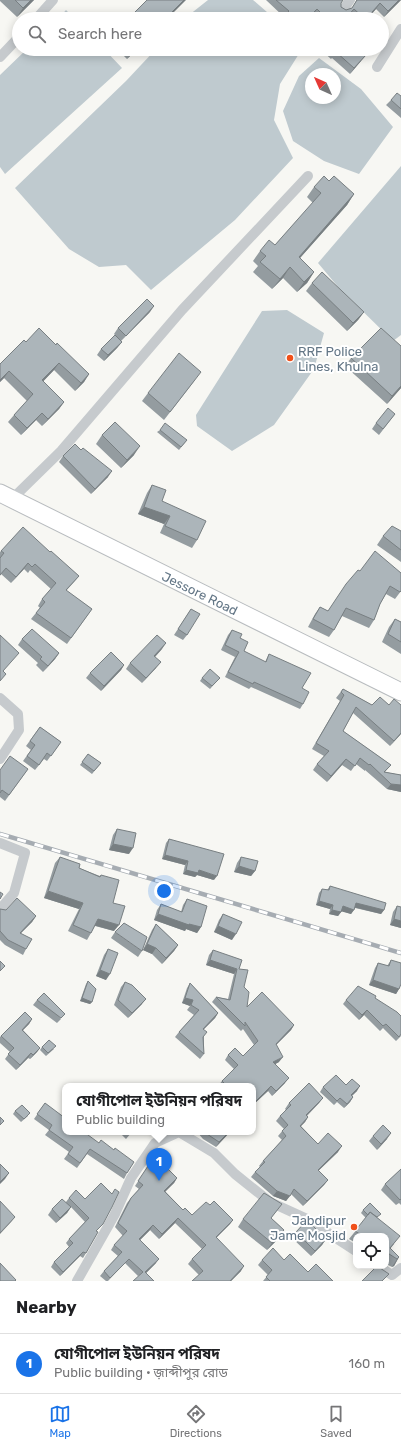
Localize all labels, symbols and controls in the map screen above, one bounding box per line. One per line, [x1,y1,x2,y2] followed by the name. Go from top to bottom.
[12,12,389,56] search box
[26,23,48,45] icon: search
[58,25,142,43] text: Search here
[305,68,341,104] north arrow
[298,344,378,374] place label: RRF Police Lines, Khulna
[285,353,295,363] marker: RRF Police Lines, Khulna
[159,569,240,618] street label: Jessore Road
[154,881,174,901] your location
[62,1083,256,1135] popup
[76,1092,242,1110] text: যোগীপোল ইউনিয়ন পরিষদ
[76,1112,165,1127] text: Public building
[146,1148,172,1181] pin: 1
[270,1213,346,1243] place label: Jabdipur Jame Mosjid
[349,1222,359,1232] marker: Jabdipur Jame Mosjid
[353,1233,389,1269] map controls
[353,1233,389,1269] button: locate
[16,1297,77,1317] text: Nearby
[54,1345,220,1363] text: যোগীপোল ইউনিয়ন পরিষদ
[26,1356,32,1371] text: 1
[349,1356,385,1371] text: 160 m
[54,1365,228,1380] text: Public building · জ়াব্দীপুর রোড
[49,1403,71,1440] tab: Map
[170,1403,222,1440] tab: Directions
[320,1403,352,1440] tab: Saved

